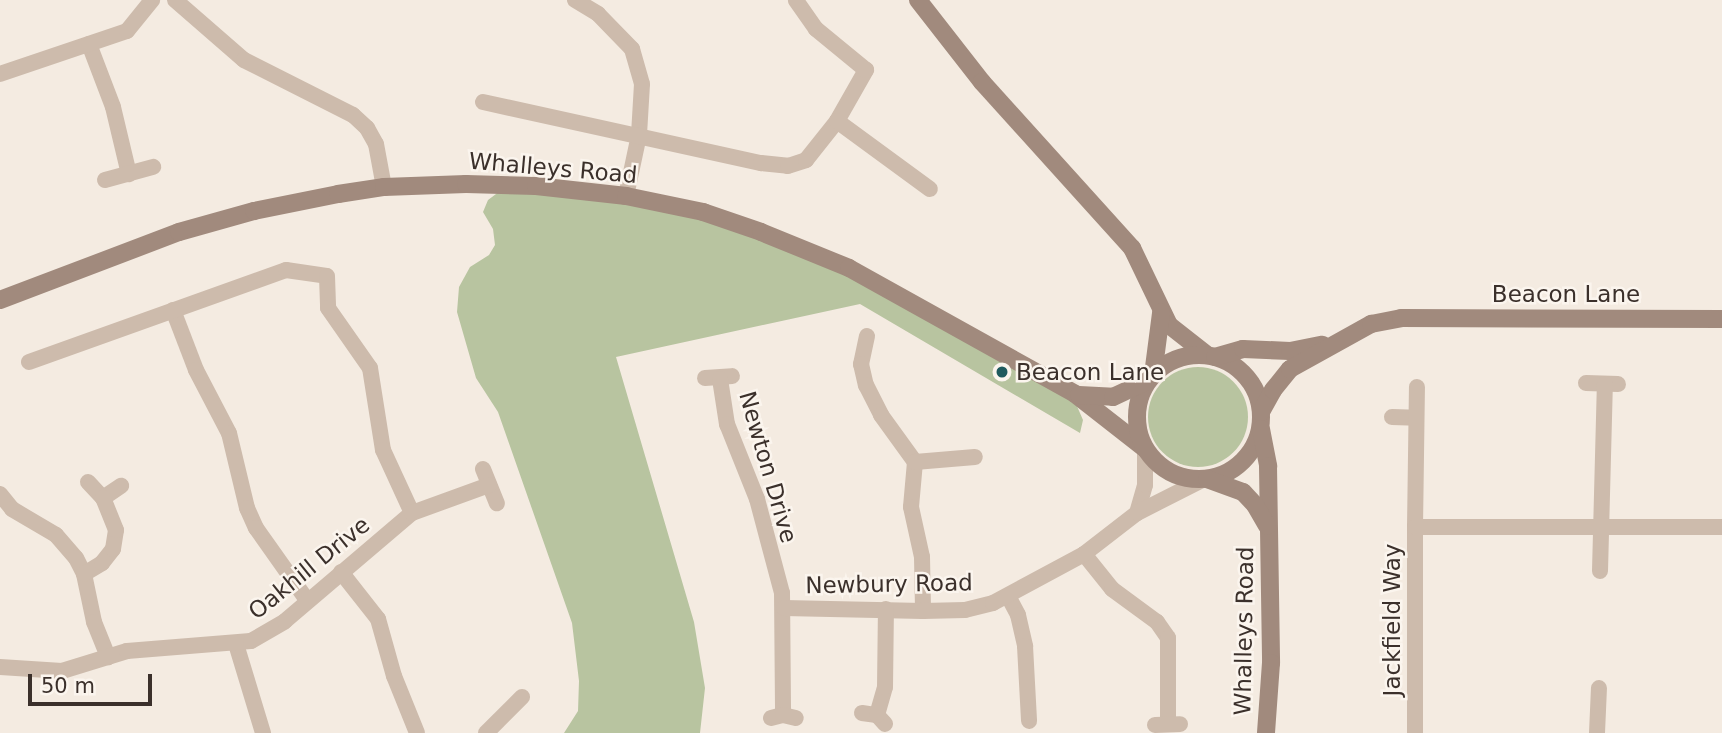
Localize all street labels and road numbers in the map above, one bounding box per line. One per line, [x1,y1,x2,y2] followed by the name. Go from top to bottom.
[468,147,638,189] street label: Whalleys Road
[1492,280,1640,308] street label: Beacon Lane
[733,388,803,546] street label: Newton Drive
[243,511,375,625] street label: Oakhill Drive
[1378,544,1406,696] street label: Jackfield Way
[1229,546,1259,716] street label: Whalleys Road
[805,569,973,599] street label: Newbury Road

